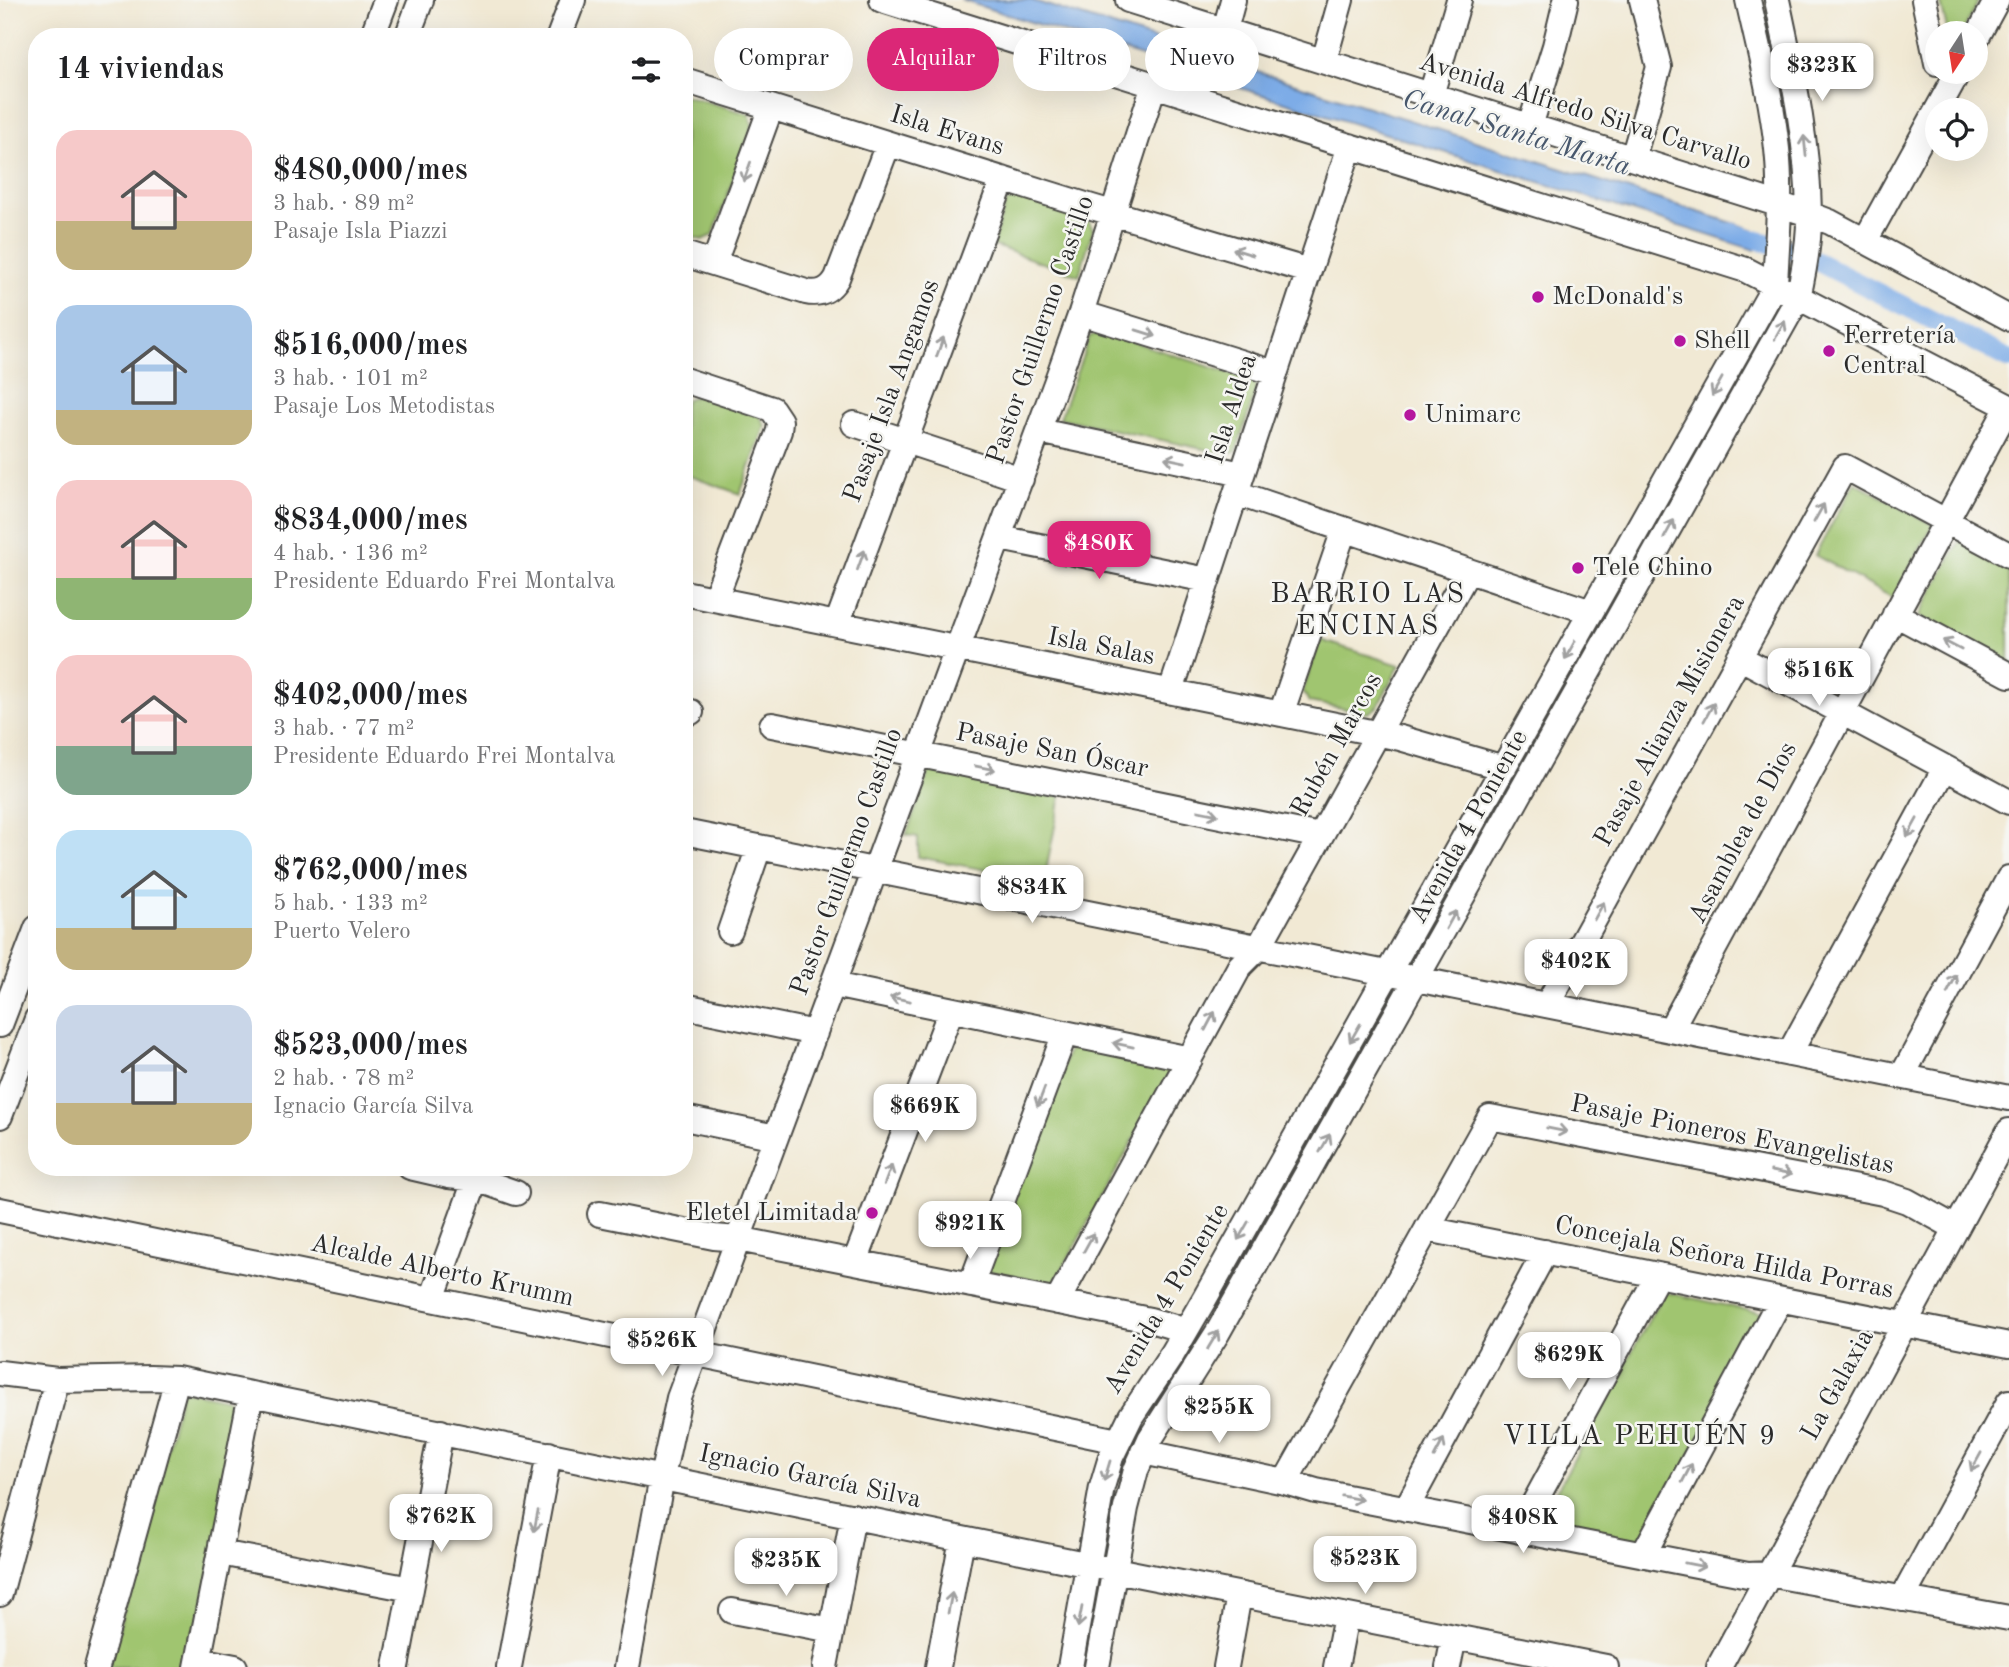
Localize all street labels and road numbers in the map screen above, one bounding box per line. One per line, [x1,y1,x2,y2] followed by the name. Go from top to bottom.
[1416,49,1754,175] street label: Avenida Alfredo Silva Carvallo
[887,101,1007,161] street label: Isla Evans
[983,192,1099,468] street label: Pastor Guillermo Castillo
[840,276,944,506] street label: Pasaje Isla Angamos
[1202,351,1262,467] street label: Isla Aldea
[1590,591,1750,851] street label: Pasaje Alianza Misionera
[1045,624,1157,670] street label: Isla Salas
[1287,669,1387,821] street label: Rubén Marcos
[953,715,1152,782] street label: Pasaje San Óscar
[787,725,907,999] street label: Pastor Guillermo Castillo
[1405,726,1533,928] street label: Avenida 4 Poniente
[1684,738,1802,928] street label: Asamblea de Dios
[1568,1091,1896,1179] street label: Pasaje Pioneros Evangelistas
[1100,1199,1234,1399] street label: Avenida 4 Poniente
[1552,1212,1896,1304] street label: Concejala Señora Hilda Porras
[308,1230,576,1312] street label: Alcalde Alberto Krumm
[1797,1325,1879,1445] street label: La Galaxia
[697,1441,924,1513] street label: Ignacio García Silva

